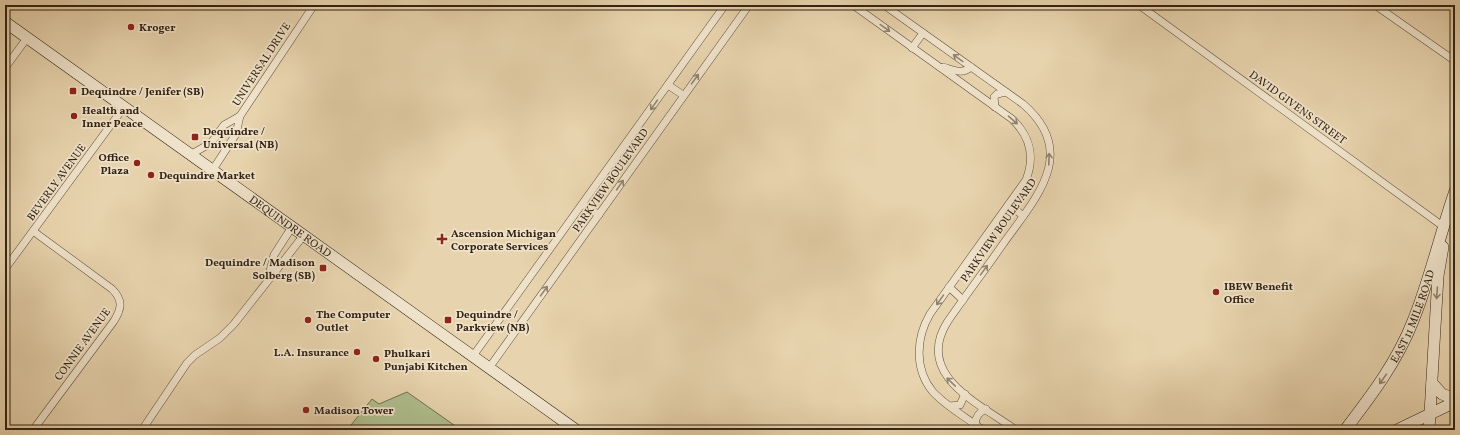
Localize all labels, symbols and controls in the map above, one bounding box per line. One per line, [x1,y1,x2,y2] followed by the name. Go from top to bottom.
[230,20,295,110] street label: UNIVERSAL DRIVE
[139,21,176,36] place label: Kroger
[126,22,136,32] marker: Kroger
[879,24,890,32] one-way arrow
[952,54,963,62] one-way arrow
[1245,68,1349,149] street label: DAVID GIVENS STREET
[691,73,699,84] one-way arrow
[81,85,204,100] place label: Dequindre / Jenifer (SB)
[68,86,78,96] marker: Dequindre / Jenifer (SB)
[650,99,658,110] one-way arrow
[82,104,143,132] place label: Health and Inner Peace
[69,111,79,121] marker: Health and Inner Peace
[1007,116,1018,125] one-way arrow
[203,125,278,153] place label: Dequindre / Universal (NB)
[570,126,653,236] street label: PARKVIEW BOULEVARD
[190,132,200,142] marker: Dequindre / Universal (NB)
[24,141,91,224] street label: BEVERLY AVENUE
[98,151,129,179] place label: Office Plaza
[1046,153,1053,166] one-way arrow
[132,158,142,168] marker: Office Plaza
[159,169,255,184] place label: Dequindre Market
[146,170,156,180] marker: Dequindre Market
[958,176,1041,286] street label: PARKVIEW BOULEVARD
[616,180,624,191] one-way arrow
[246,193,334,262] street label: DEQUINDRE ROAD
[451,227,556,255] place label: Ascension Michigan Corporate Services
[436,233,448,245] marker: Ascension Michigan Corporate Services
[205,256,315,284] place label: Dequindre / Madison Solberg (SB)
[318,263,328,273] marker: Dequindre / Madison Solberg (SB)
[980,265,988,276] one-way arrow
[1388,268,1439,366] street label: EAST 11 MILE ROAD
[1224,280,1293,308] place label: IBEW Benefit Office
[540,285,548,296] one-way arrow
[1433,286,1440,299] one-way arrow
[1211,287,1221,297] marker: IBEW Benefit Office
[936,294,944,305] one-way arrow
[52,305,115,384] street label: CONNIE AVENUE
[316,308,391,336] place label: The Computer Outlet
[456,308,530,336] place label: Dequindre / Parkview (NB)
[303,315,313,325] marker: The Computer Outlet
[443,315,453,325] marker: Dequindre / Parkview (NB)
[274,346,349,361] place label: L.A. Insurance
[352,347,362,357] marker: L.A. Insurance
[384,347,468,375] place label: Phulkari Punjabi Kitchen
[371,354,381,364] marker: Phulkari Punjabi Kitchen
[1379,373,1387,384] one-way arrow
[946,377,956,387] one-way arrow
[314,404,394,419] place label: Madison Tower
[301,405,311,415] marker: Madison Tower

